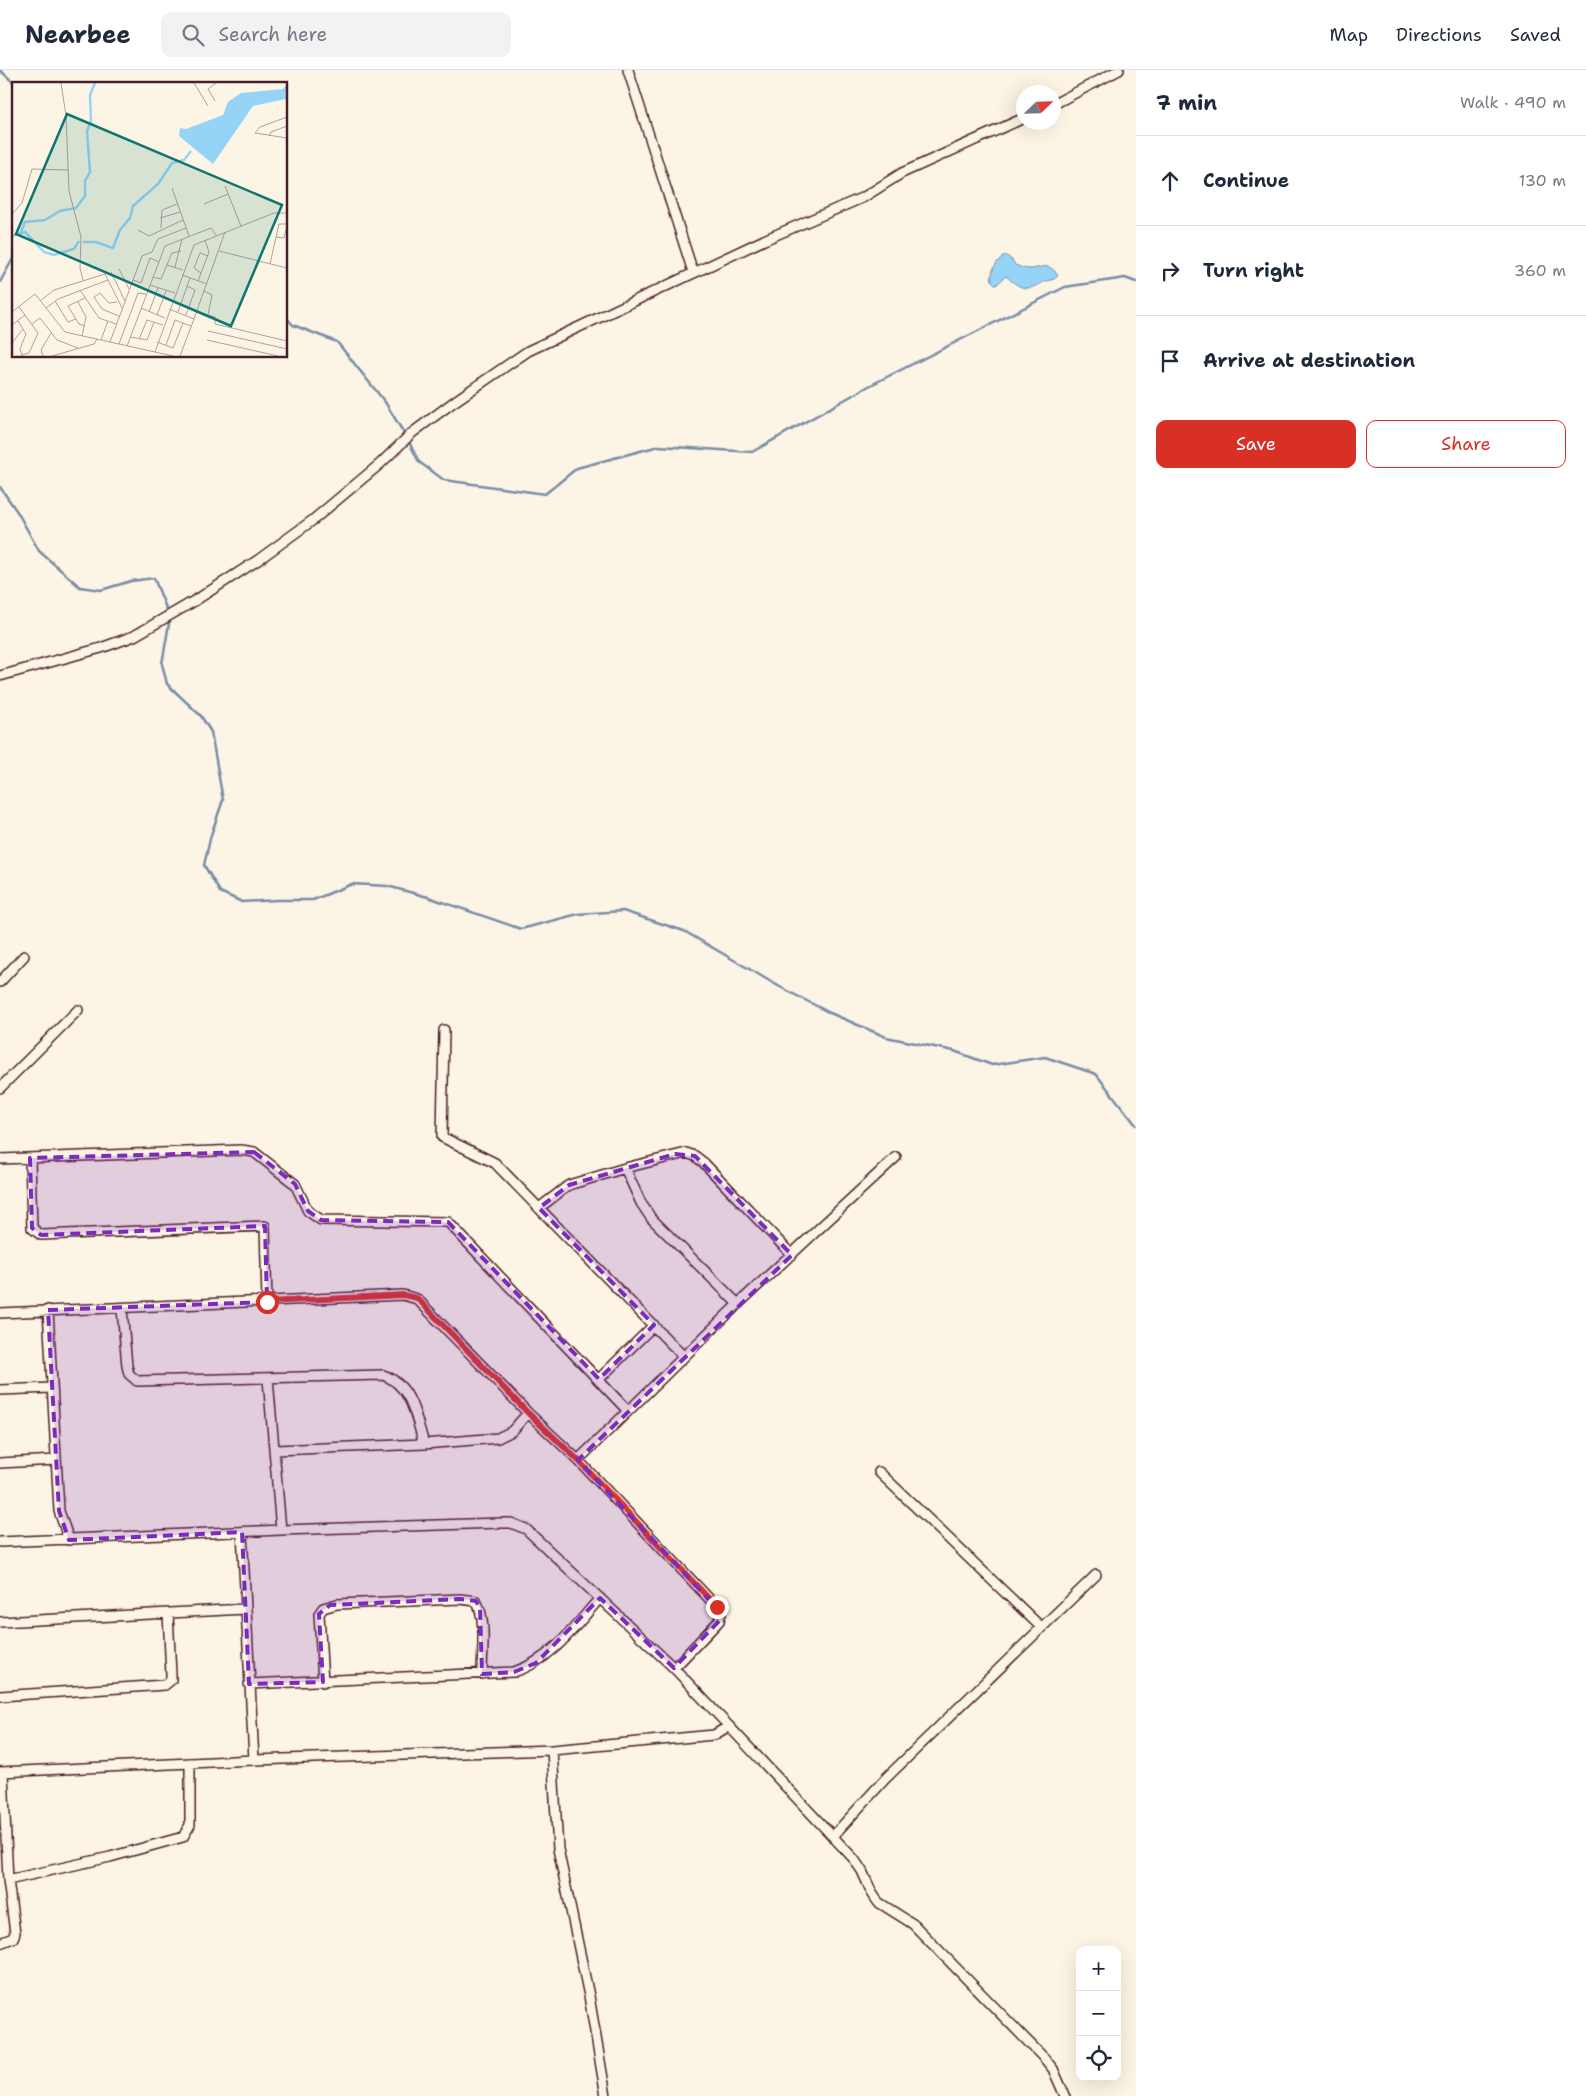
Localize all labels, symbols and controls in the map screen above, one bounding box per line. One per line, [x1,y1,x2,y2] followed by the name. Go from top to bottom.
[161,12,511,57] search box
[25,19,131,51] text: Nearbee
[179,21,207,49] icon: search
[219,22,327,47] text: Search here
[1330,23,1368,47] text: Map
[1396,23,1482,47] text: Directions
[1510,23,1561,47] text: Saved
[12,82,288,358] inset map
[1016,85,1061,130] north arrow
[1156,89,1217,117] text: 7 min
[1460,92,1566,113] text: Walk · 490 m
[1156,167,1184,195] icon: ahead
[1203,168,1289,193] text: Continue
[1519,170,1566,191] text: 130 m
[1156,257,1184,285] icon: right
[1203,258,1304,283] text: Turn right
[1514,260,1566,281] text: 360 m
[1156,347,1184,375] icon: arrive
[1203,348,1415,373] text: Arrive at destination
[1156,420,1356,468] button: Save
[1366,420,1566,468] button: Share
[256,1291,279,1314] route start
[706,1596,729,1619] route end
[1076,1946,1121,2081] map controls
[1076,1946,1121,1991] button: +
[1076,1991,1121,2036] button: −
[1076,2036,1121,2081] button: locate

